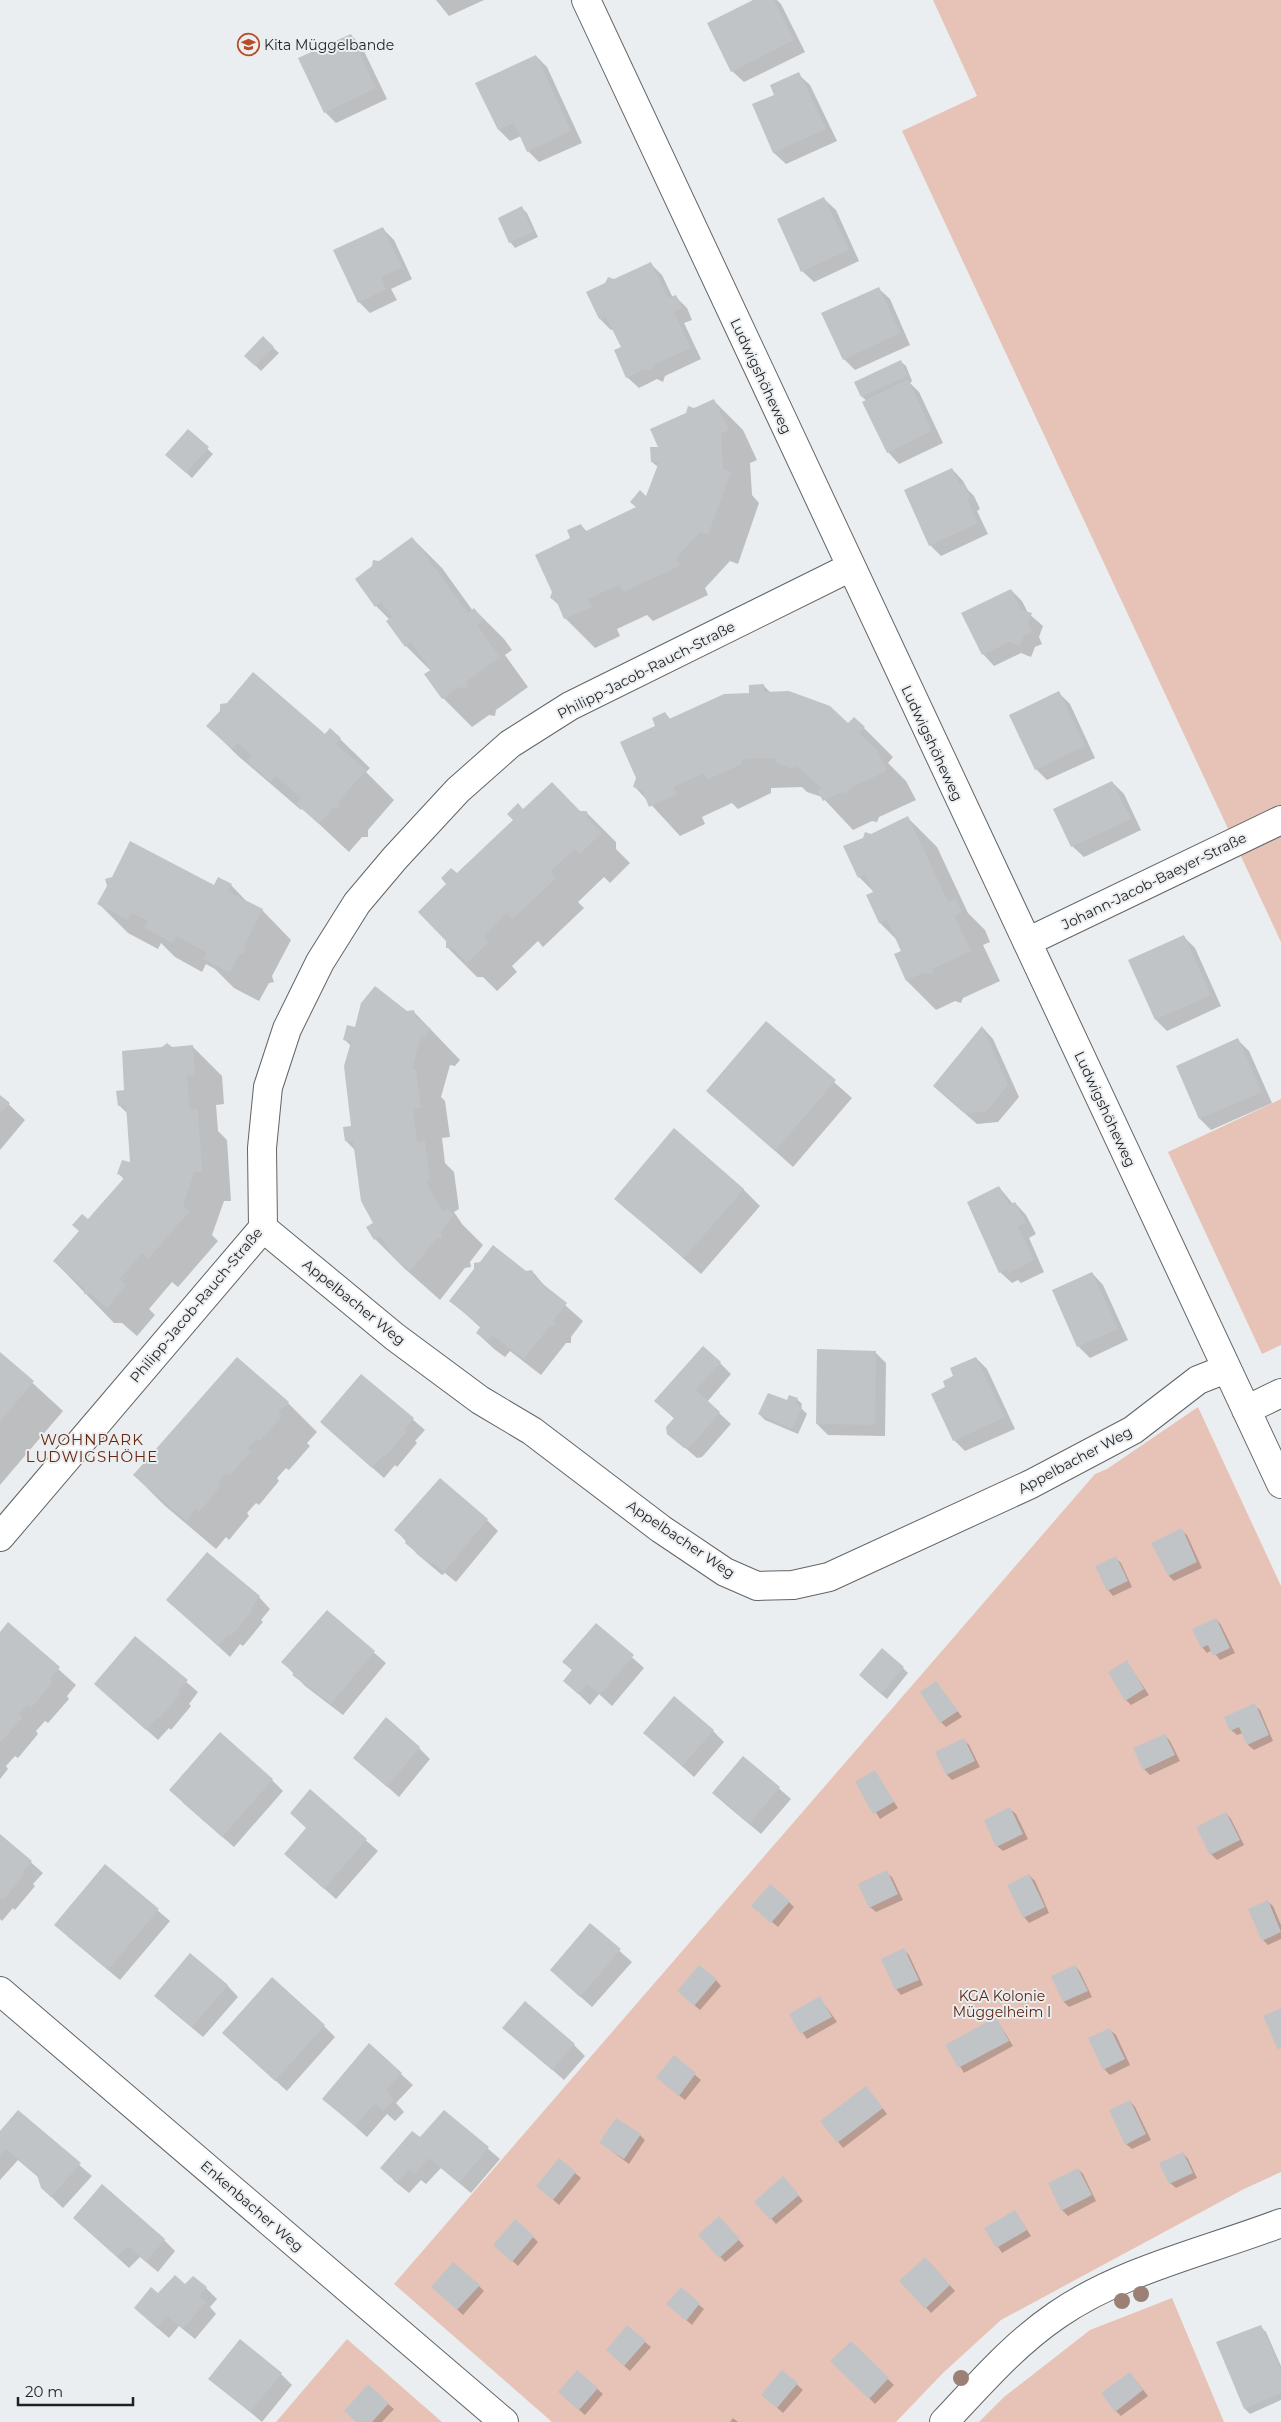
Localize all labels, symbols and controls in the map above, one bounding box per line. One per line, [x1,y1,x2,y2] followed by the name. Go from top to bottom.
[236,33,260,57] school or university icon: Kita Müggelbande
[264,36,394,54] place label: Kita Müggelbande
[726,315,796,437] street label: Ludwigshöheweg
[554,617,738,723] street label: Philipp-Jacob-Rauch-Straße
[897,682,967,804] street label: Ludwigshöheweg
[1058,828,1249,934] street label: Johann-Jacob-Baeyer-Straße
[1070,1048,1140,1170] street label: Ludwigshöheweg
[126,1224,266,1386] street label: Philipp-Jacob-Rauch-Straße
[299,1255,409,1349] street label: Appelbacher Weg
[1015,1422,1135,1498] street label: Appelbacher Weg
[26,1430,158,1466] district label: WOHNPARK LUDWIGSHÖHE
[623,1496,739,1582] street label: Appelbacher Weg
[953,1987,1051,2021] park label: KGA Kolonie Müggelheim I
[197,2156,307,2256] street label: Enkenbacher Weg
[18,2374,132,2406] scale bar
[25,2382,63,2401] text: 20 m

